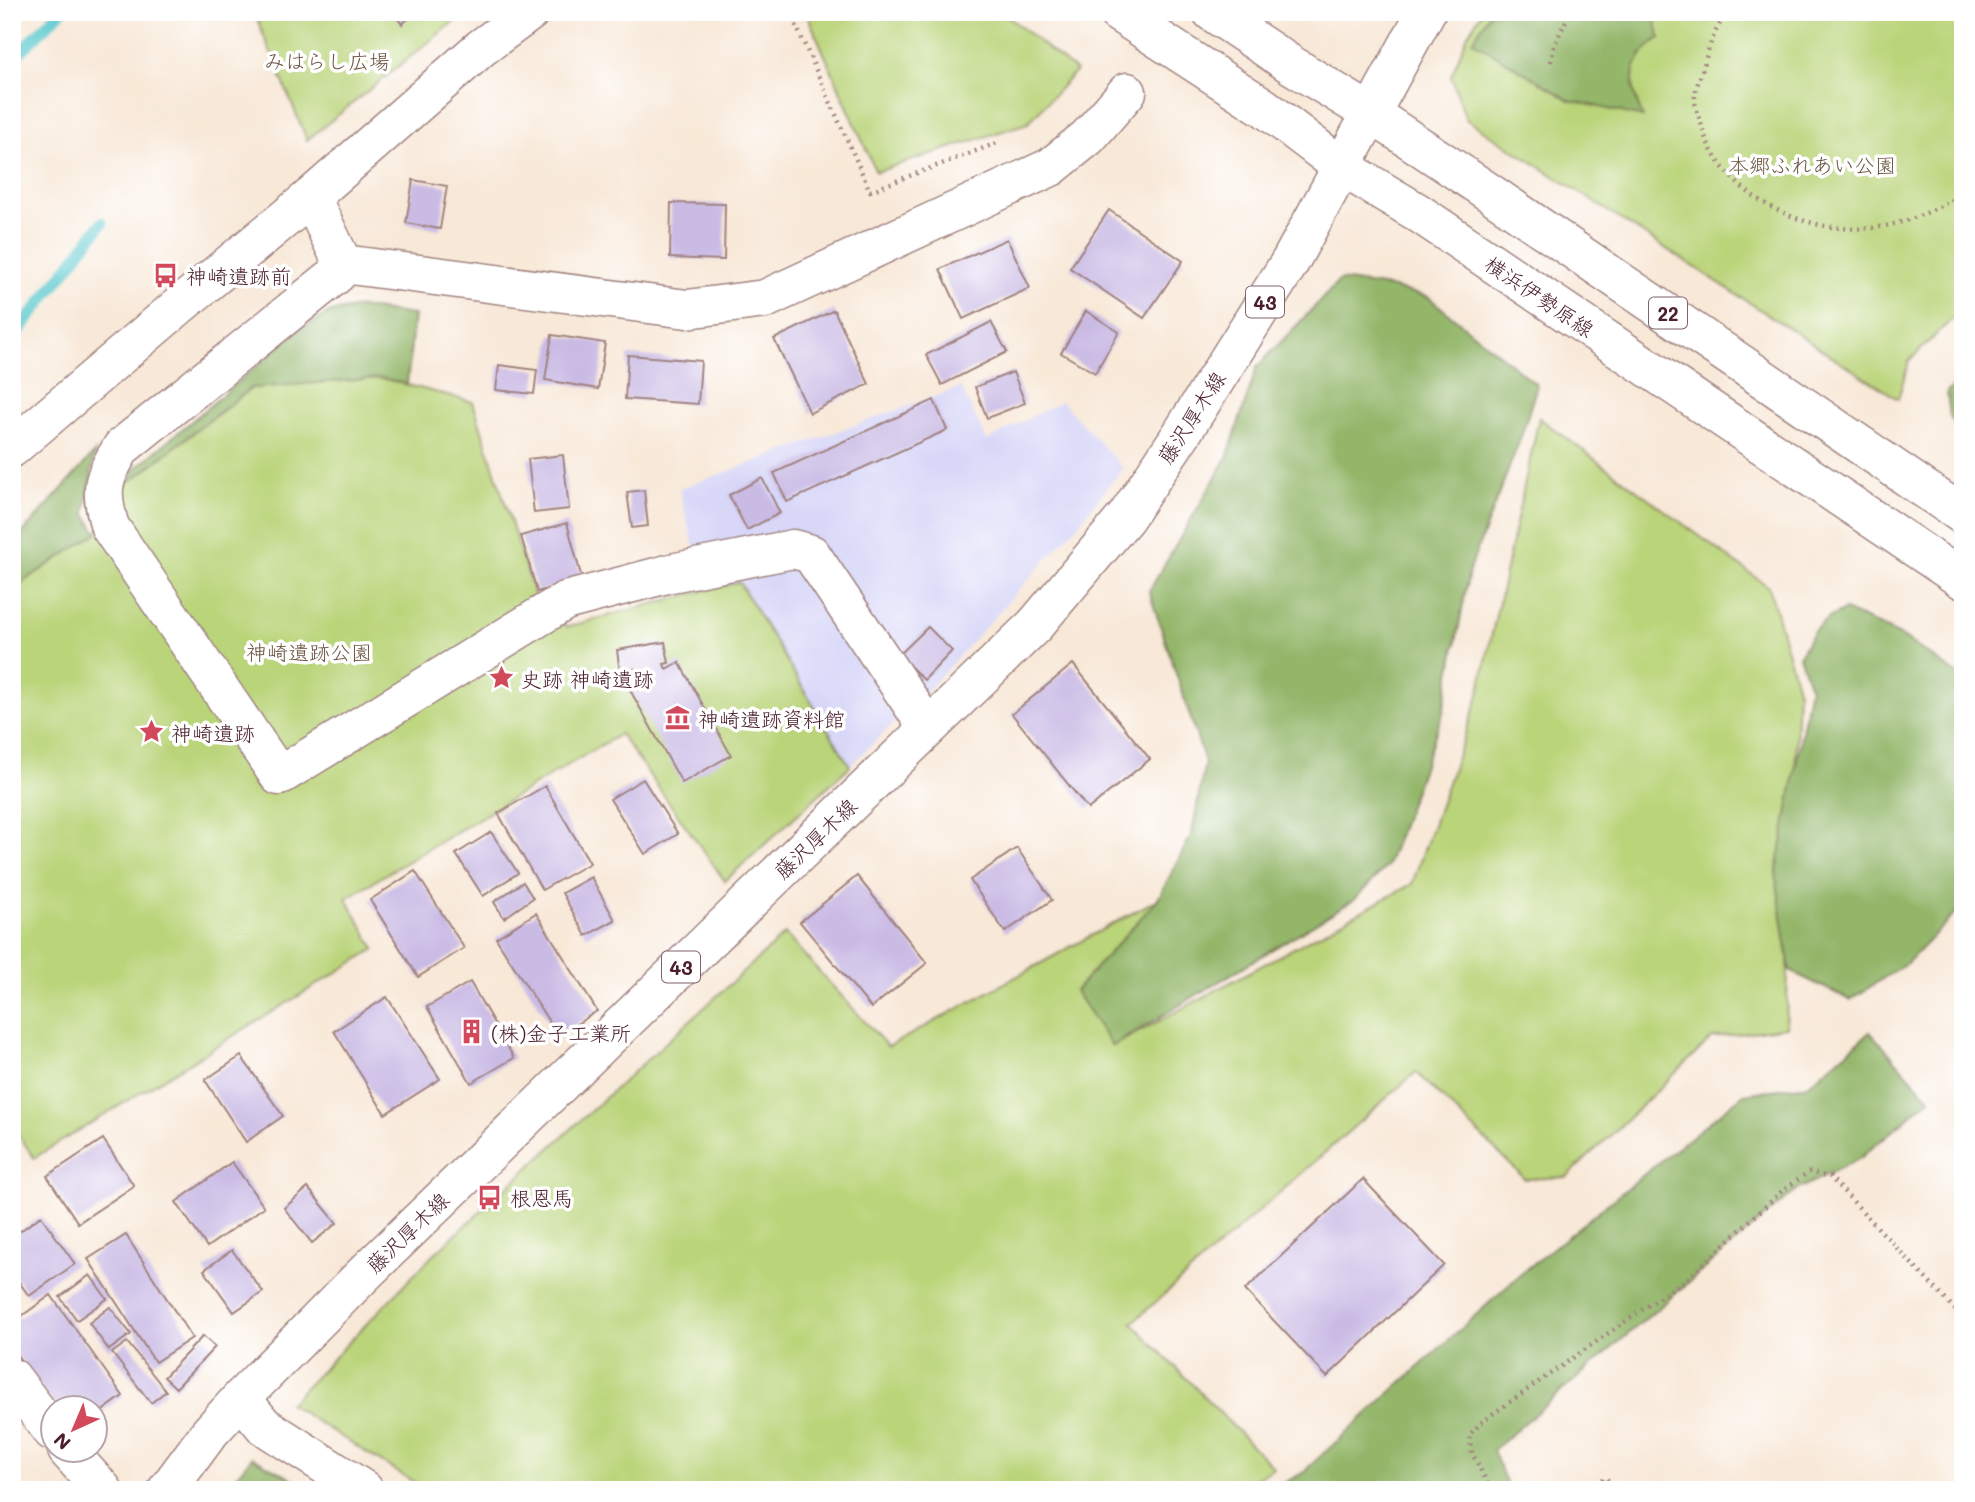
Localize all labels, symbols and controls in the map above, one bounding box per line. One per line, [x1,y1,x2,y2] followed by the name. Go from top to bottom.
[264,47,390,74] park label: みはらし広場
[1728,151,1896,178] park label: 本郷ふれあい公園
[1480,250,1600,342] street label: 横浜伊勢原線
[152,261,180,289] bus stop icon: 神崎遺跡前
[186,262,291,289] place label: 神崎遺跡前
[1246,286,1284,318] road number: 43
[1649,298,1687,328] road number: 22
[1151,366,1231,468] street label: 藤沢厚木線
[246,638,372,665] park label: 神崎遺跡公園
[487,664,515,692] place icon: 史跡 神崎遺跡
[521,665,654,692] place label: 史跡 神崎遺跡
[664,704,692,732] museum icon: 神崎遺跡資料館
[698,705,845,732] place label: 神崎遺跡資料館
[137,718,165,746] place icon: 神崎遺跡
[171,719,255,746] place label: 神崎遺跡
[768,792,862,884] street label: 藤沢厚木線
[662,951,700,982] road number: 43
[457,1018,485,1046] building icon: (株)金子工業所
[491,1019,631,1046] place label: (株)金子工業所
[476,1183,504,1211] bus stop icon: 根恩馬
[510,1184,573,1211] place label: 根恩馬
[360,1186,454,1278] street label: 藤沢厚木線
[38,1394,108,1464] north arrow
[48,1428,76,1456] text: N

